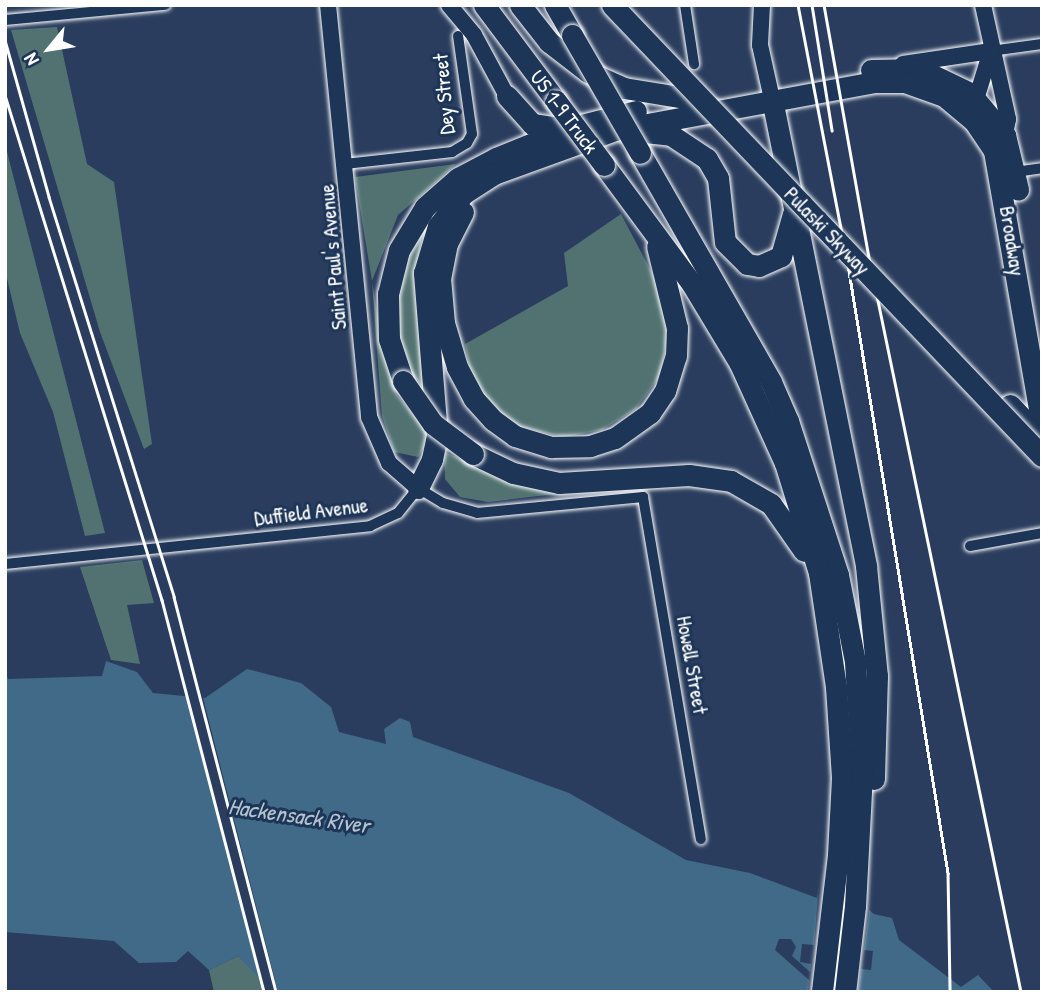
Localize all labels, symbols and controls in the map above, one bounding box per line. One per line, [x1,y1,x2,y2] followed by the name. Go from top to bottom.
[14,14,84,84] north arrow
[17,49,45,70] text: N
[428,53,460,135] street label: Dey Street
[524,65,604,159] street label: US 1-9 Truck
[779,182,875,280] street label: Pulaski Skyway
[314,183,352,331] street label: Saint Paul's Avenue
[994,204,1030,278] street label: Broadway
[253,493,369,531] street label: Duffield Avenue
[671,614,713,716] street label: Howell Street
[227,792,371,840] water label: Hackensack River

